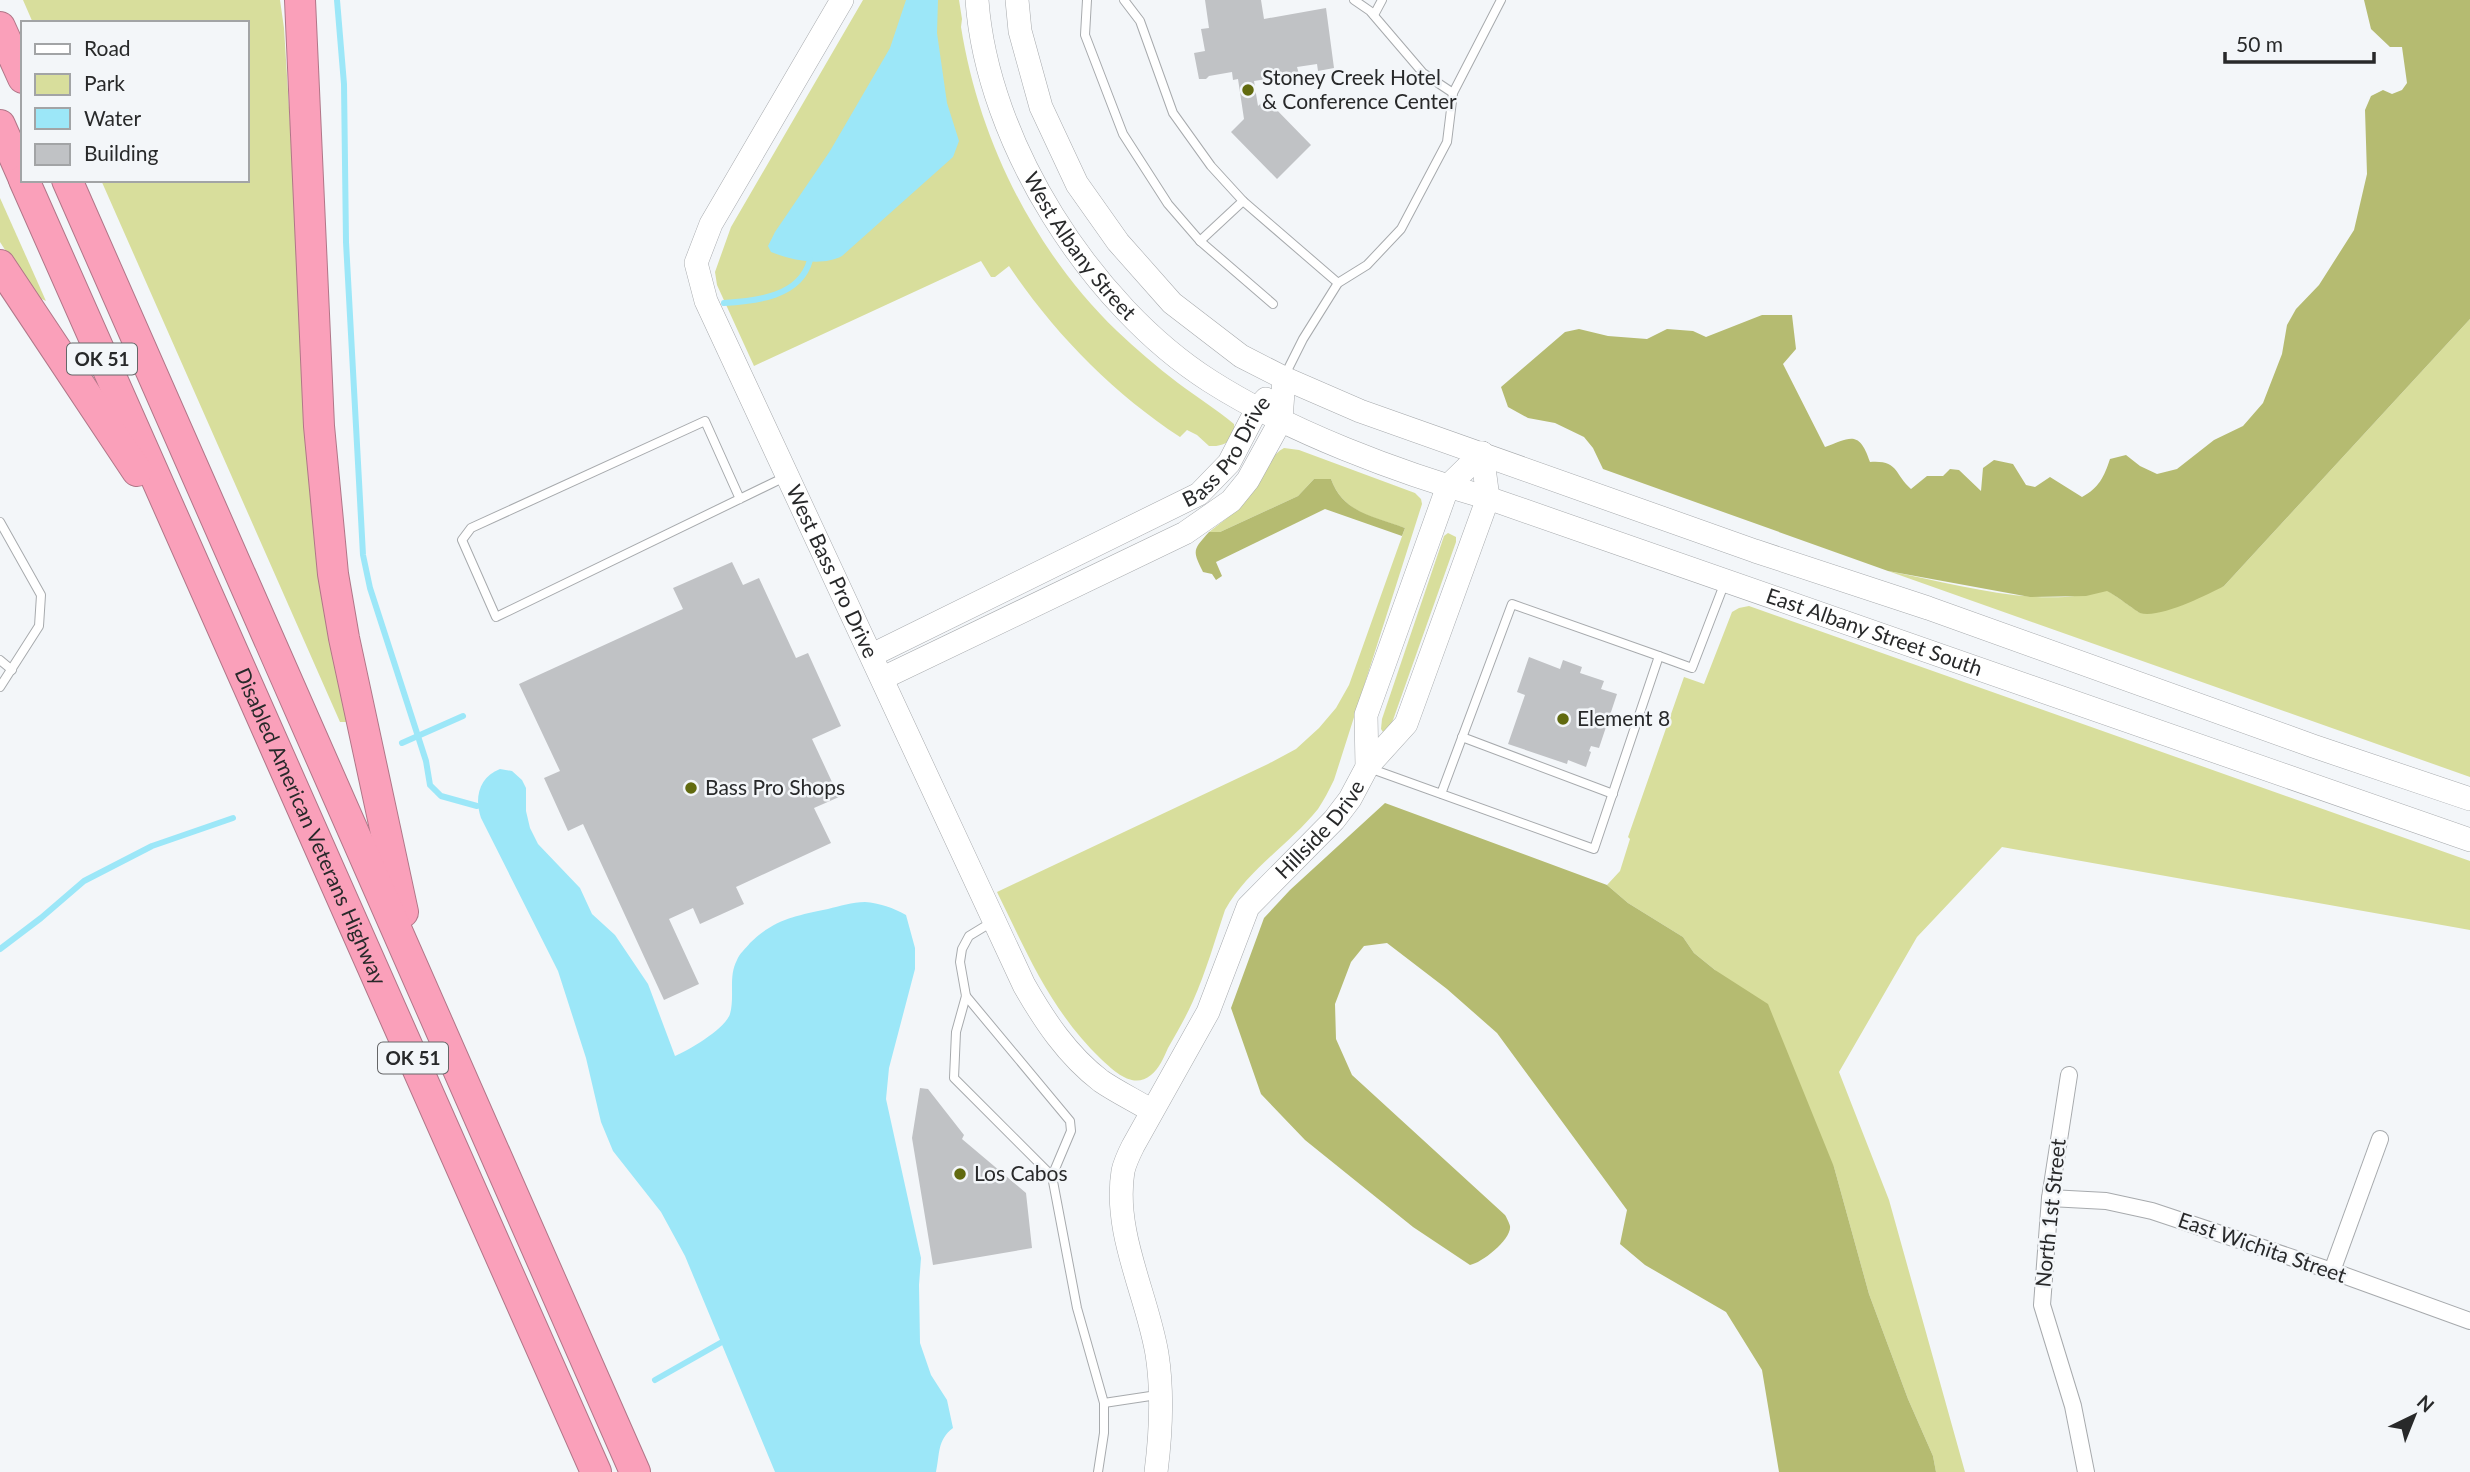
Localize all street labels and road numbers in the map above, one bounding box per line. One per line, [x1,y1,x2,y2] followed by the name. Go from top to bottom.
[1019,167,1142,325] street label: West Albany Street
[67,344,137,374] road number: OK 51
[1178,389,1274,511] street label: Bass Pro Drive
[782,480,884,662] street label: West Bass Pro Drive
[1763,582,1986,680] street label: East Albany Street South
[231,664,393,988] street label: Disabled American Veterans Highway
[1269,776,1369,883] street label: Hillside Drive
[378,1042,448,1074] road number: OK 51
[2029,1137,2070,1288] street label: North 1st Street
[2175,1206,2350,1287] street label: East Wichita Street

